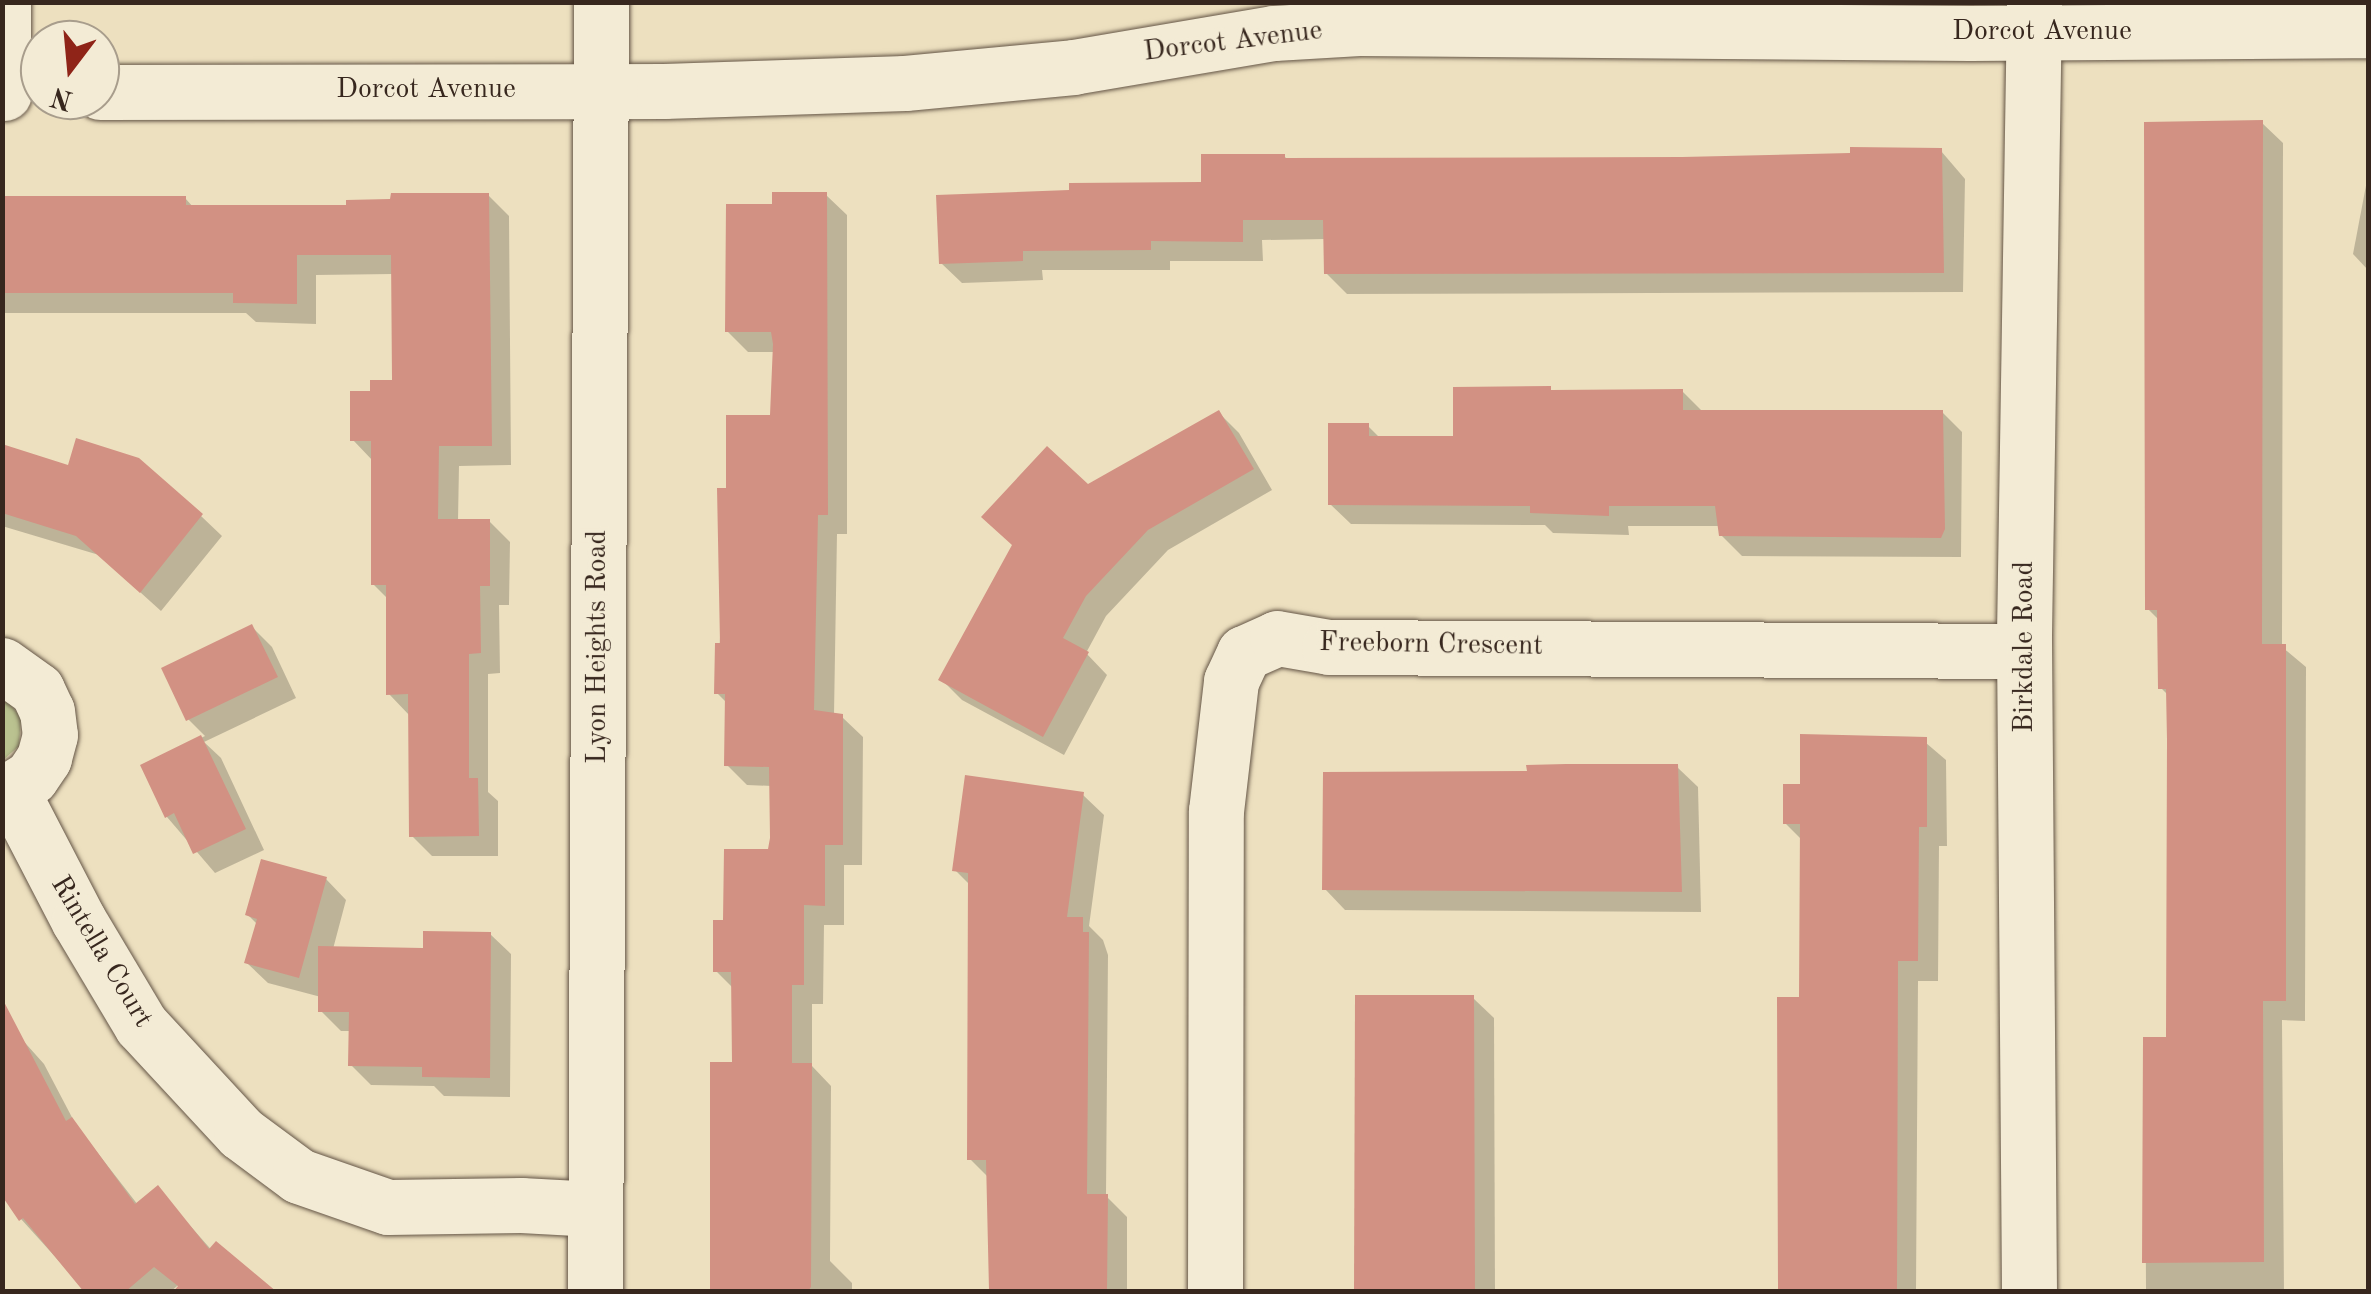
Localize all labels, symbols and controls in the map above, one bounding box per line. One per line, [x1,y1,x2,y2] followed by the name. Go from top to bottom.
[1142,14,1324,70] street label: Dorcot Avenue
[1952,15,2132,49] street label: Dorcot Avenue
[20,20,120,120] north arrow
[336,73,516,107] street label: Dorcot Avenue
[48,81,76,113] text: N
[581,530,615,764] street label: Lyon Heights Road
[2008,561,2042,733] street label: Birkdale Road
[1319,626,1543,664] street label: Freeborn Crescent
[43,870,159,1034] street label: Rintella Court

